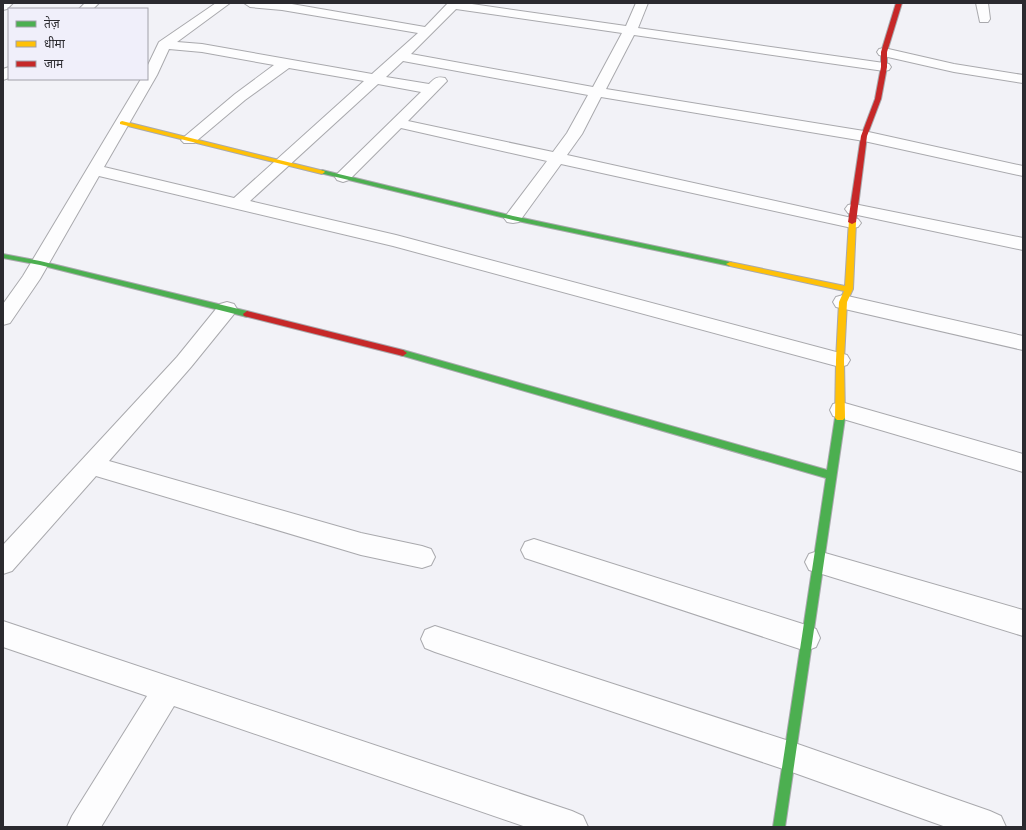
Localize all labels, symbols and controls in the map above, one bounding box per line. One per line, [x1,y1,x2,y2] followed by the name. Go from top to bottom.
[8,8,148,80] legend
[44,16,61,31] text: तेज़
[44,36,66,51] text: धीमा
[44,57,64,71] text: जाम

